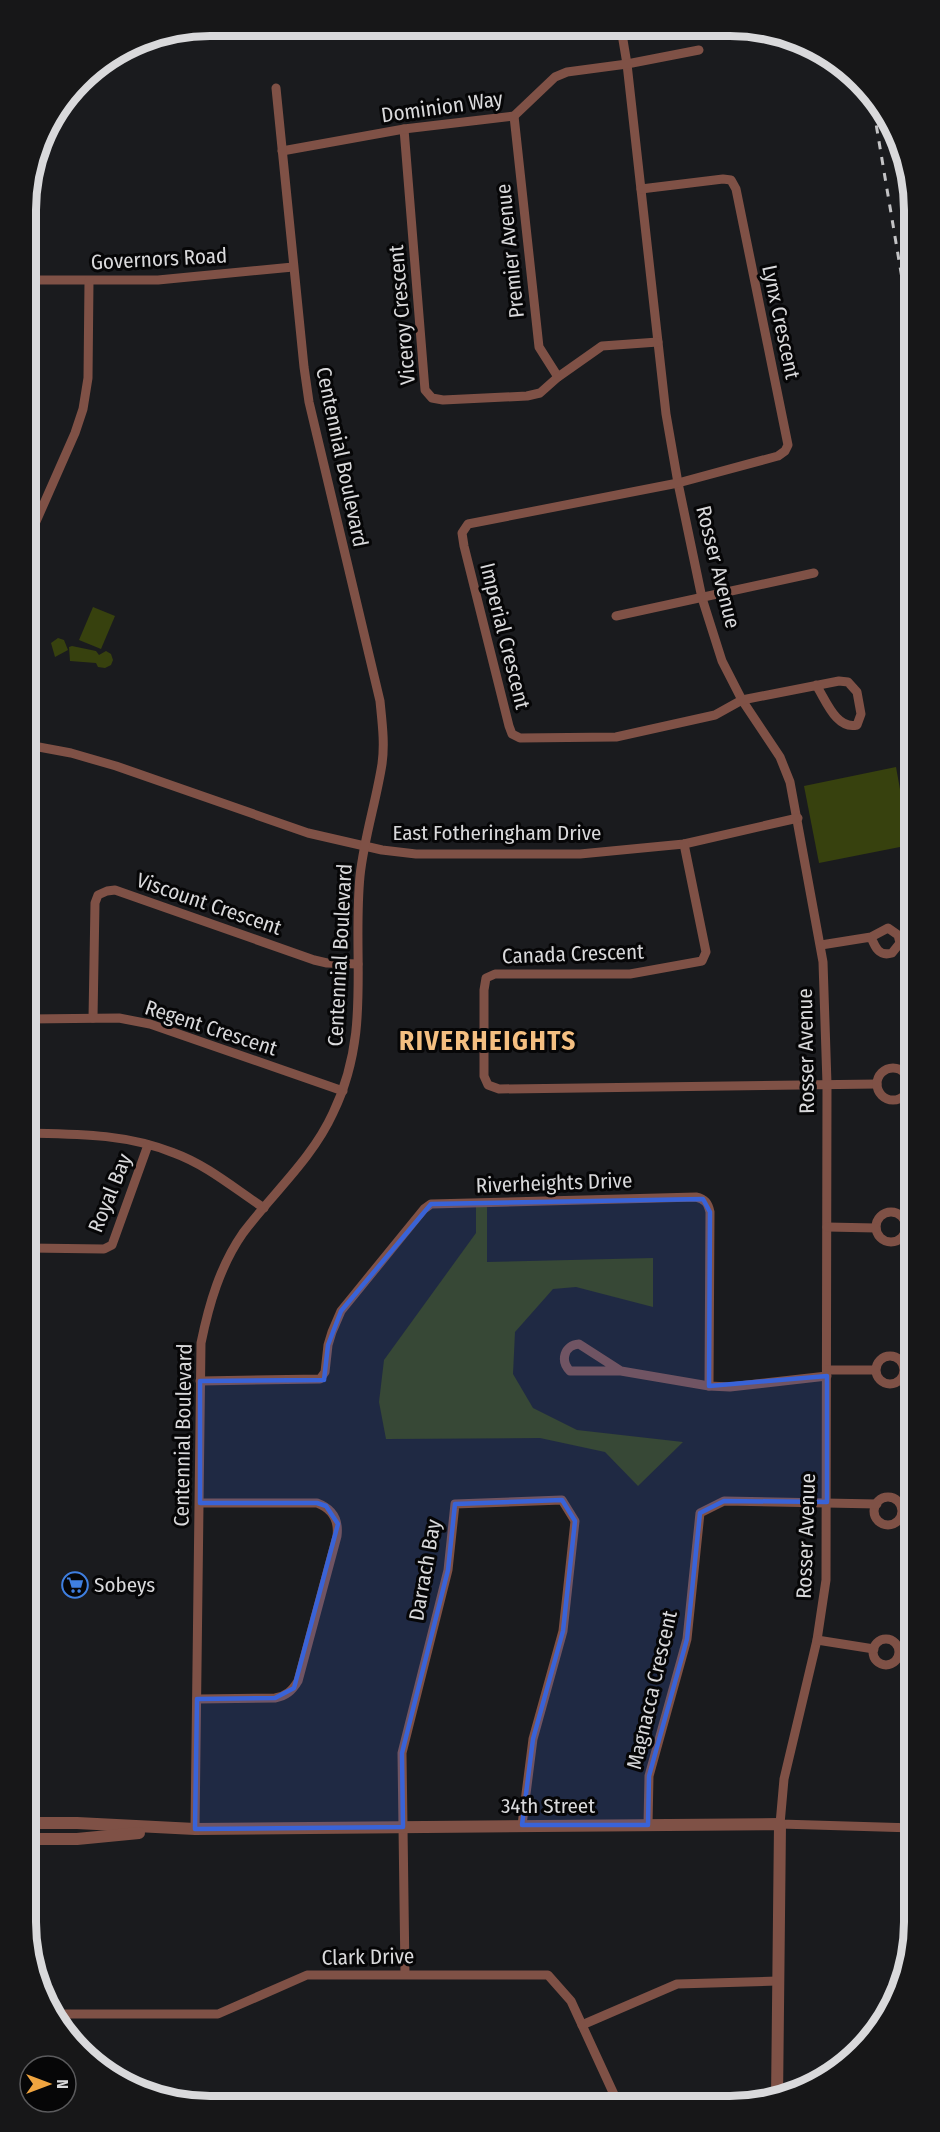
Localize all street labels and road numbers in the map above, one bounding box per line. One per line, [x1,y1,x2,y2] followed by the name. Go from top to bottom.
[380,86,505,128] street label: Dominion Way
[490,183,530,319] street label: Premier Avenue
[90,242,228,276] street label: Governors Road
[383,244,421,386] street label: Viceroy Crescent
[756,263,806,381] street label: Lynx Crescent
[310,365,374,549] street label: Centennial Boulevard
[690,503,746,631] street label: Rosser Avenue
[474,560,536,712] street label: Imperial Crescent
[393,820,601,846] street label: East Fotheringham Drive
[322,863,358,1047] street label: Centennial Boulevard
[133,867,285,941] street label: Viscount Crescent
[502,939,644,969] street label: Canada Crescent
[792,988,820,1114] street label: Rosser Avenue
[142,994,281,1062] street label: Regent Crescent
[82,1149,138,1236] street label: Royal Bay
[475,1167,633,1199] street label: Riverheights Drive
[168,1343,198,1527] street label: Centennial Boulevard
[791,1473,821,1599] street label: Rosser Avenue
[403,1517,447,1623] street label: Darrach Bay
[621,1608,683,1772] street label: Magnacca Crescent
[501,1793,595,1819] street label: 34th Street
[321,1943,415,1971] street label: Clark Drive

